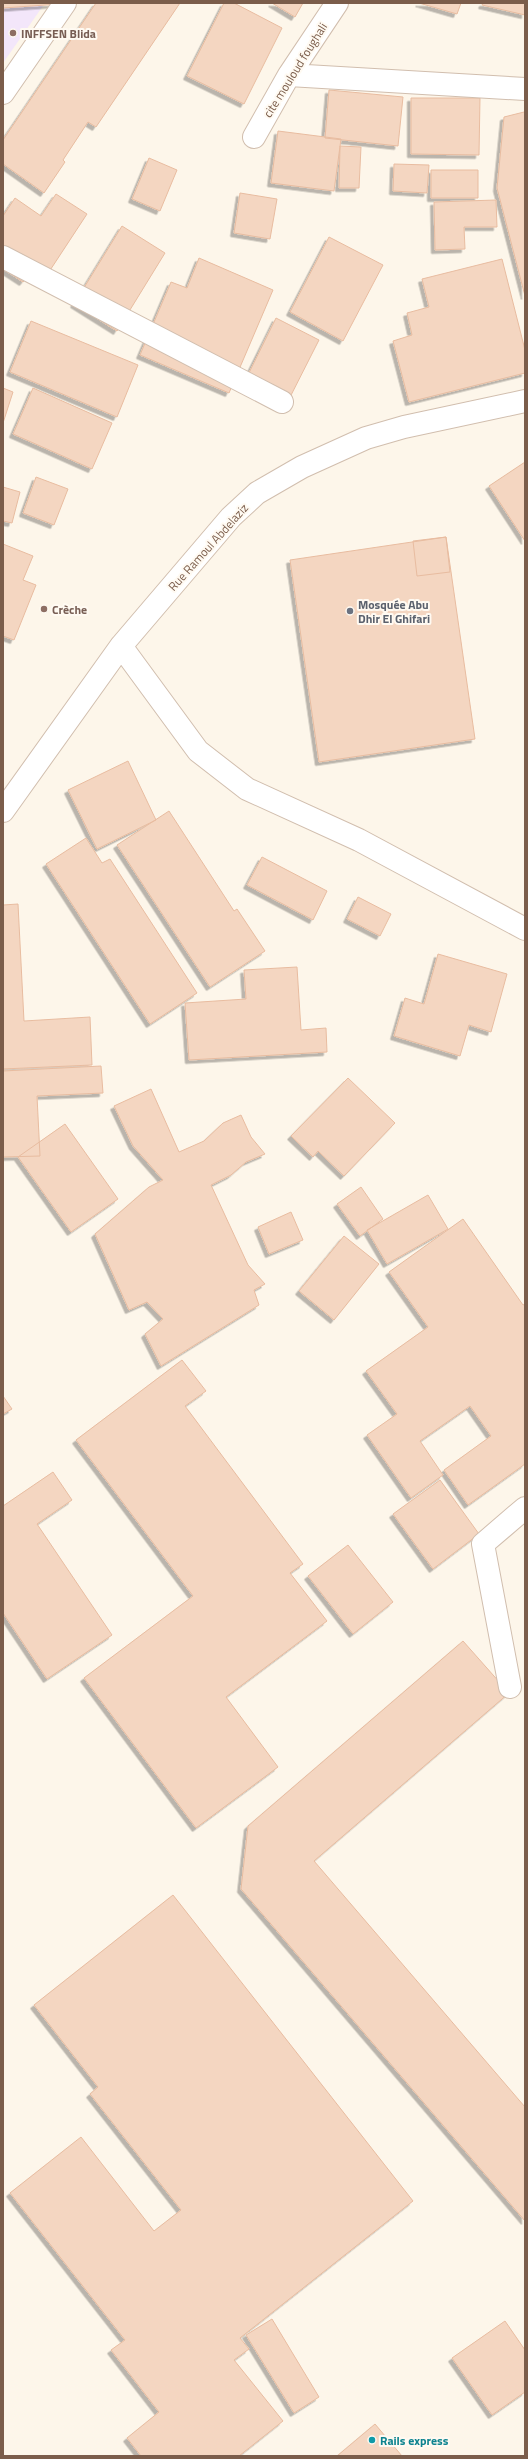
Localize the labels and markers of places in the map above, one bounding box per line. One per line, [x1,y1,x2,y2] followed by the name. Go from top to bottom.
[21,24,96,43] place label: INFFSEN Blida
[8,28,18,38] marker: INFFSEN Blida
[358,595,430,628] place label: Mosquée Abu Dhir El Ghifari
[52,600,87,619] place label: Crèche
[39,604,49,614] marker: Crèche
[345,606,355,616] marker: Mosquée Abu Dhir El Ghifari
[380,2431,449,2450] place label: Rails express
[367,2435,377,2445] marker: Rails express

